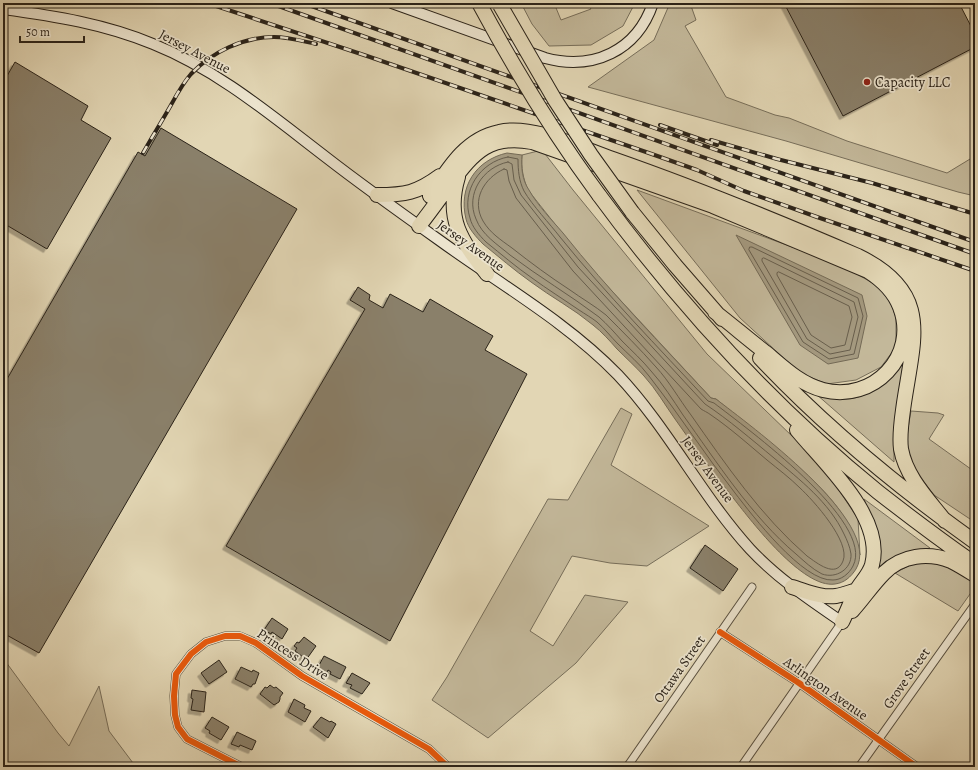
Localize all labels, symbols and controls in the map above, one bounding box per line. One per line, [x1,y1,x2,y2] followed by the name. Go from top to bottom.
[20,18,84,44] scale bar
[26,24,50,40] text: 50 m
[156,25,234,78] street label: Jersey Avenue
[875,73,951,92] place label: Capacity LLC
[862,77,872,87] marker: Capacity LLC
[433,215,508,276] street label: Jersey Avenue
[677,432,738,507] street label: Jersey Avenue
[253,624,332,685] street label: Princess Drive
[649,631,710,707] street label: Ottawa Street
[878,644,935,713] street label: Grove Street
[779,652,872,725] street label: Arlington Avenue

